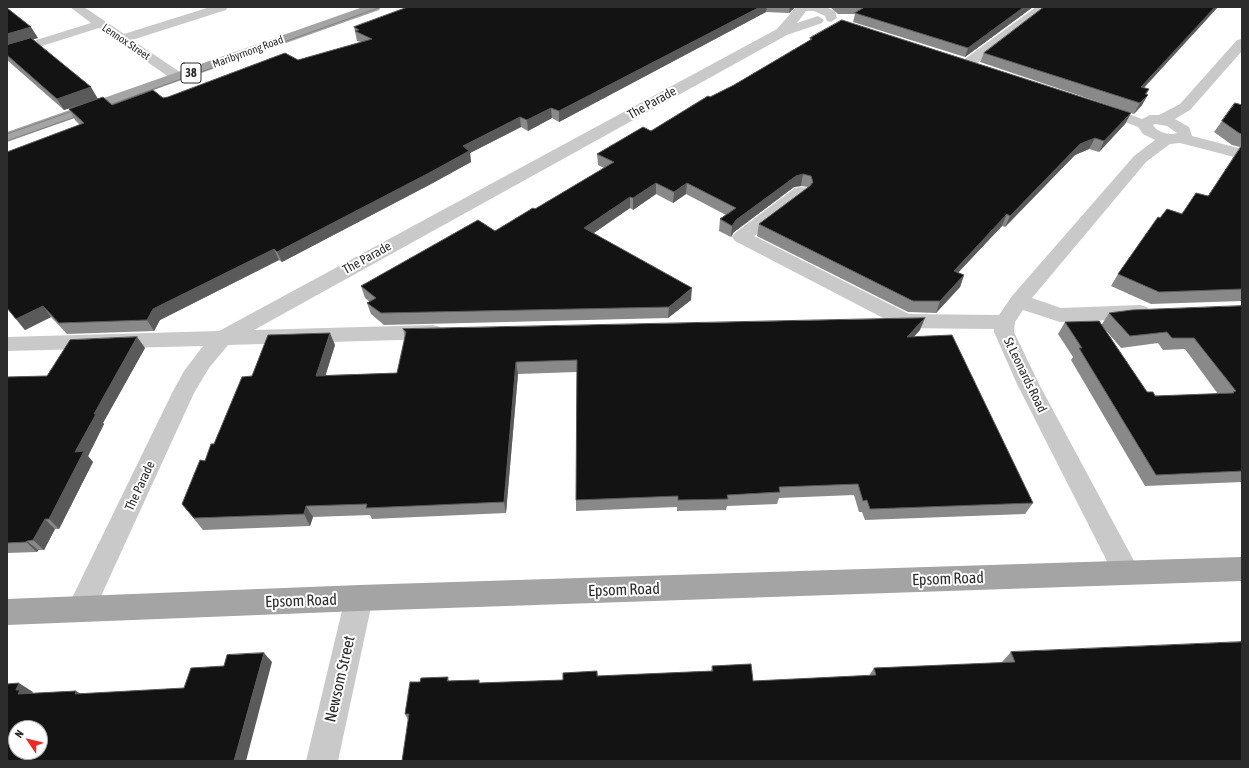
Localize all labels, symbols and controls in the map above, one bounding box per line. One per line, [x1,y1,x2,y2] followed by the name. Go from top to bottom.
[99,21,153,63] street label: Lennox Street
[211,33,285,71] street label: Maribyrnong Road
[181,63,201,83] road number: 38
[625,83,679,123] street label: The Parade
[340,238,394,278] street label: The Parade
[1000,335,1050,415] street label: St Leonards Road
[122,459,158,513] street label: The Parade
[912,568,984,590] street label: Epsom Road
[588,579,660,601] street label: Epsom Road
[265,590,337,612] street label: Epsom Road
[321,634,359,724] street label: Newsom Street
[8,720,48,760] north arrow
[12,728,26,740] text: N

